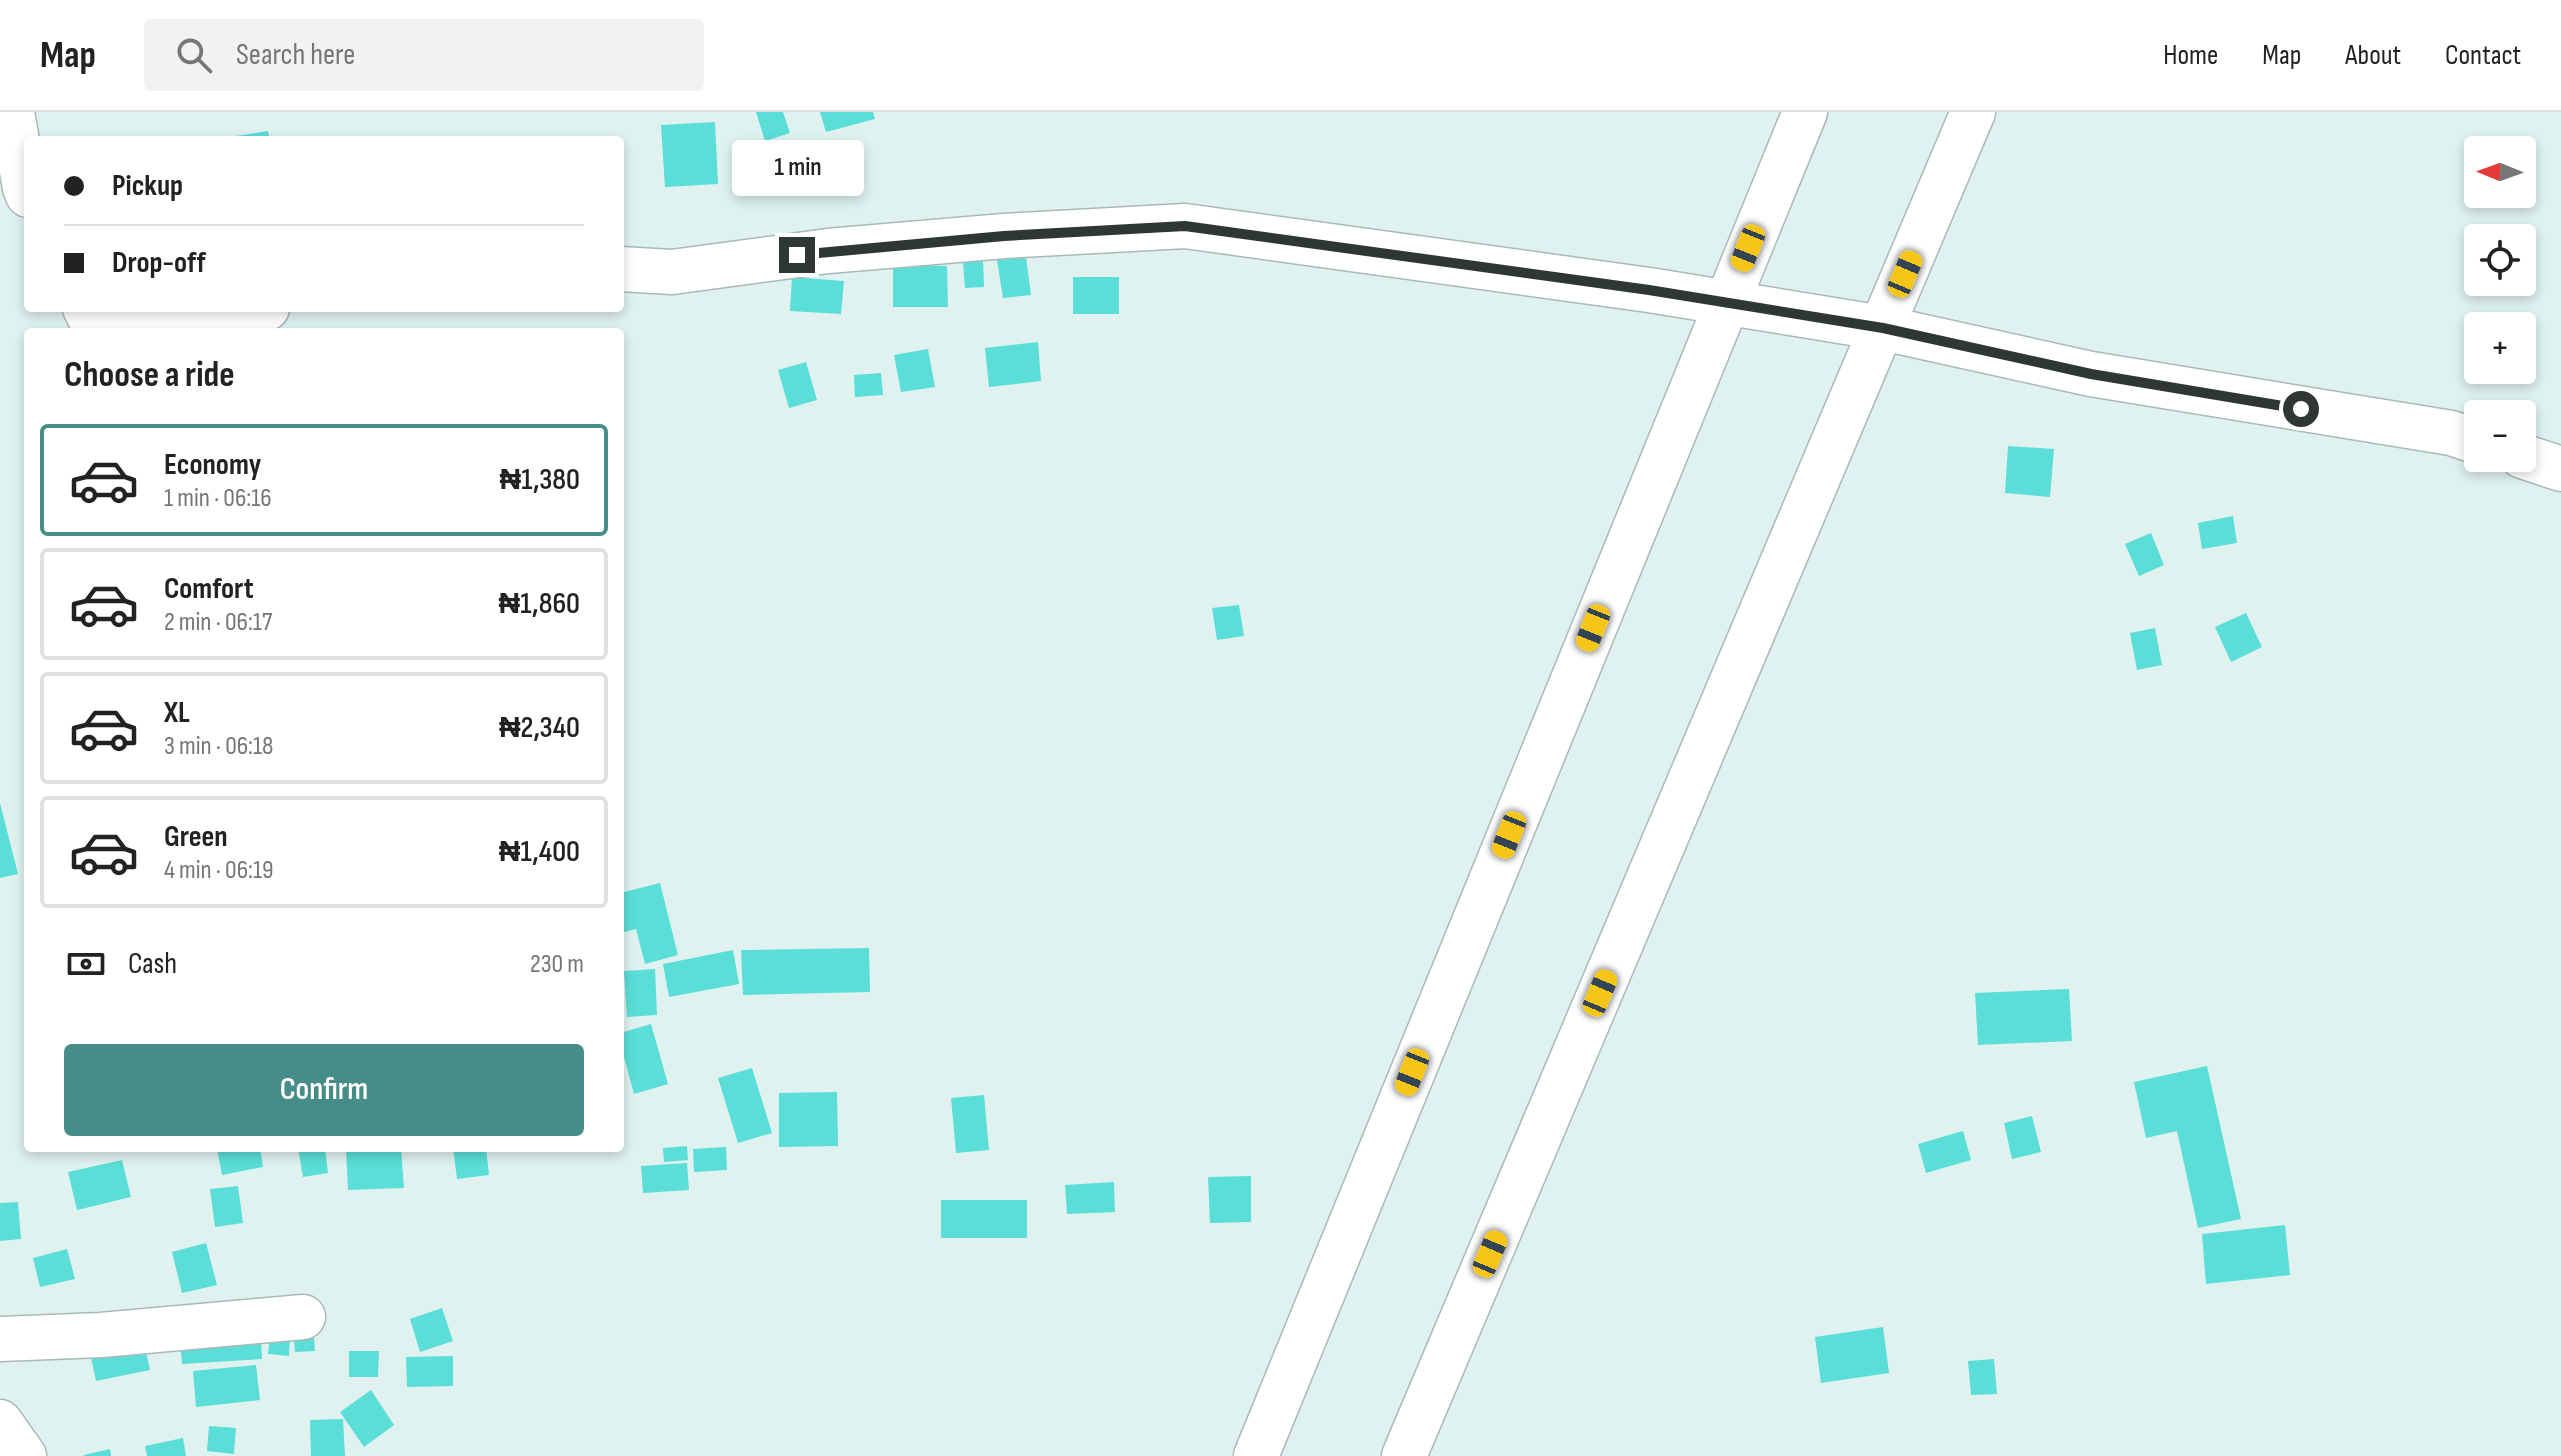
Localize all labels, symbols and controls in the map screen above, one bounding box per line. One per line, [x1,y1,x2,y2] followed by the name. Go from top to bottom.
[144,19,704,91] search box
[40,33,96,78] text: Map
[172,33,216,77] icon: search
[236,37,355,73] text: Search here
[2163,39,2218,72] text: Home
[2262,39,2301,72] text: Map
[2345,39,2401,72] text: About
[2445,39,2521,72] text: Contact
[2464,136,2536,208] north arrow
[2464,136,2536,472] map controls
[731,139,863,195] callout: 1 min
[774,152,822,183] text: 1 min
[112,168,183,204] text: Pickup
[1728,221,1768,275] car
[2464,224,2536,296] button: locate
[779,237,815,273] route end
[112,245,206,281] text: Drop-off
[1885,247,1925,301] car
[2464,312,2536,384] button: +
[64,354,235,397] text: Choose a ride
[2283,391,2319,427] route start
[2464,400,2536,472] button: −
[68,444,140,516] icon: car
[164,447,261,483] text: Economy
[500,462,580,498] text: ₦1,380
[164,483,272,514] text: 1 min · 06:16
[68,568,140,640] icon: car
[164,571,254,607] text: Comfort
[499,586,580,622] text: ₦1,860
[1573,601,1613,655] car
[164,607,272,638] text: 2 min · 06:17
[68,692,140,764] icon: car
[164,695,190,731] text: XL
[499,710,580,746] text: ₦2,340
[164,731,274,762] text: 3 min · 06:18
[1489,808,1529,862] car
[68,816,140,888] icon: car
[164,819,228,855] text: Green
[499,834,580,870] text: ₦1,400
[164,855,274,886] text: 4 min · 06:19
[64,942,108,986] icon: cash
[128,946,177,982] text: Cash
[530,949,584,980] text: 230 m
[1580,966,1620,1020] car
[64,1044,584,1136] button: Confirm
[1392,1045,1432,1099] car
[1470,1227,1510,1281] car

